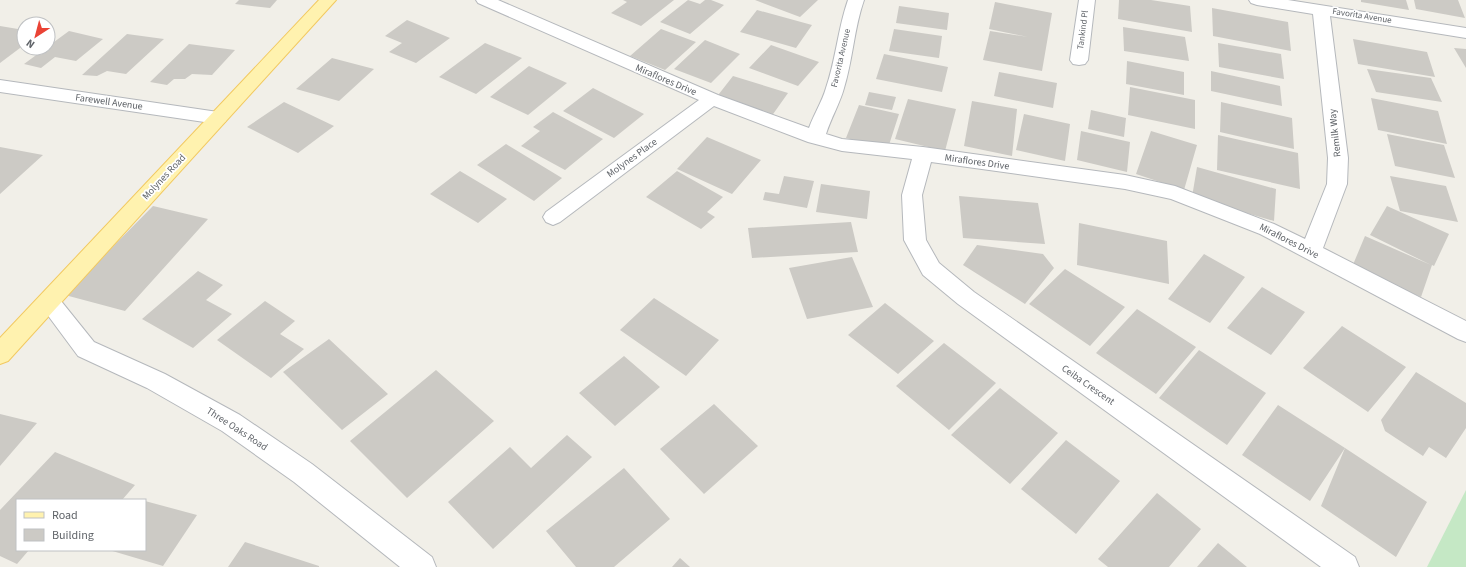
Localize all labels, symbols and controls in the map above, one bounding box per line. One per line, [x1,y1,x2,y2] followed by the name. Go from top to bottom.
[1331,5,1393,27] street label: Favorita Avenue
[1074,10,1092,50] street label: Tankind Pl
[16,16,56,56] north arrow
[828,27,854,89] street label: Favorita Avenue
[23,35,38,52] text: N
[633,61,699,99] street label: Miraflores Drive
[74,90,144,114] street label: Farewell Avenue
[1325,108,1344,158] street label: Remilk Way
[604,135,660,181] street label: Molynes Place
[139,151,189,203] street label: Molynes Road
[944,151,1010,173] street label: Miraflores Drive
[1257,220,1321,262] street label: Miraflores Drive
[1059,361,1118,409] street label: Ceiba Crescent
[204,404,270,454] street label: Three Oaks Road
[16,499,146,551] legend
[52,507,78,524] text: Road
[52,527,94,544] text: Building

